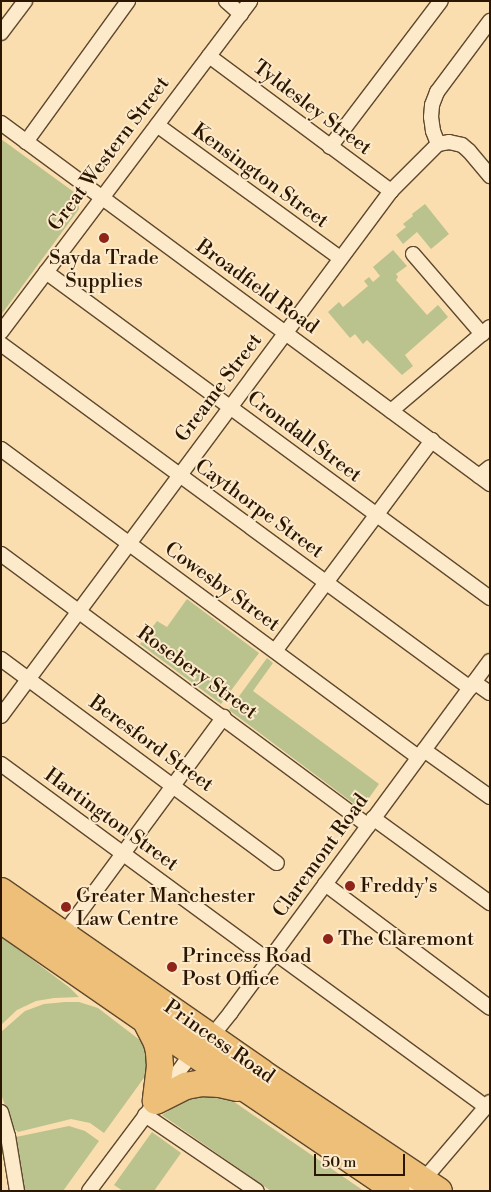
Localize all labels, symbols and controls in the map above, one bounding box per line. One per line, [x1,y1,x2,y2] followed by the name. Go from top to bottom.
[248,56,376,160] street label: Tyldesley Street
[43,72,175,236] street label: Great Western Street
[187,119,333,233] street label: Kensington Street
[98,232,110,244] marker: Sayda Trade Supplies
[191,235,323,339] street label: Broadfield Road
[49,246,159,293] place label: Sayda Trade Supplies
[170,329,268,447] street label: Greame Street
[242,386,366,488] street label: Crondall Street
[190,454,328,564] street label: Caythorpe Street
[160,537,284,637] street label: Cowesby Street
[132,621,262,725] street label: Rosebery Street
[84,691,218,797] street label: Beresford Street
[39,763,183,877] street label: Hartington Street
[268,790,374,922] street label: Claremont Road
[360,874,437,898] place label: Freddy's
[344,880,356,892] marker: Freddy's
[76,884,255,931] place label: Greater Manchester Law Centre
[60,901,72,913] marker: Greater Manchester Law Centre
[338,927,474,951] place label: The Claremont
[322,933,334,945] marker: The Claremont
[182,944,311,991] place label: Princess Road Post Office
[166,961,178,973] marker: Princess Road Post Office
[159,995,279,1089] street label: Princess Road
[316,1144,407,1176] scale bar
[322,1153,356,1172] text: 50 m

